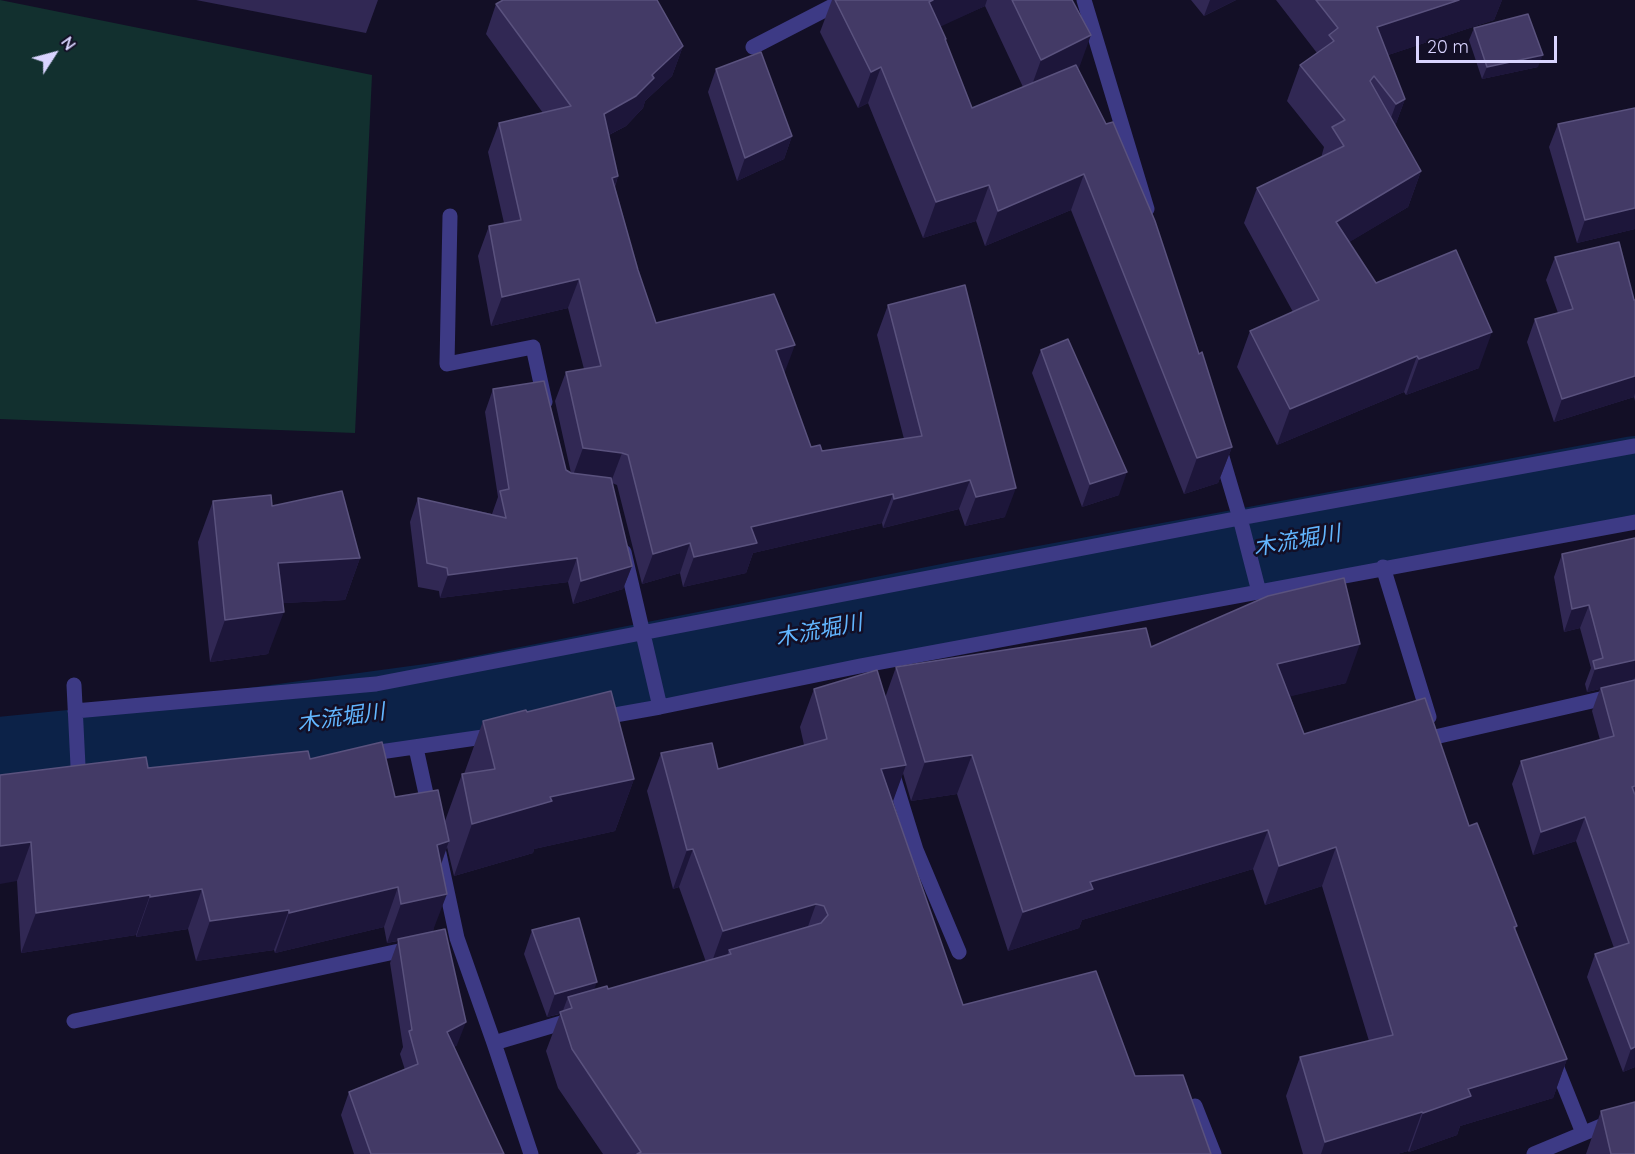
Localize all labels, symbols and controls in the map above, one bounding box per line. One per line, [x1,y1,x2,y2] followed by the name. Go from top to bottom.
[24,24,84,84] north arrow
[1419,24,1560,62] scale bar
[57,33,80,54] text: N
[1427,35,1469,58] text: 20 m
[1251,520,1343,562] water label: 木流堀川
[773,610,865,652] water label: 木流堀川
[296,699,386,737] water label: 木流堀川

